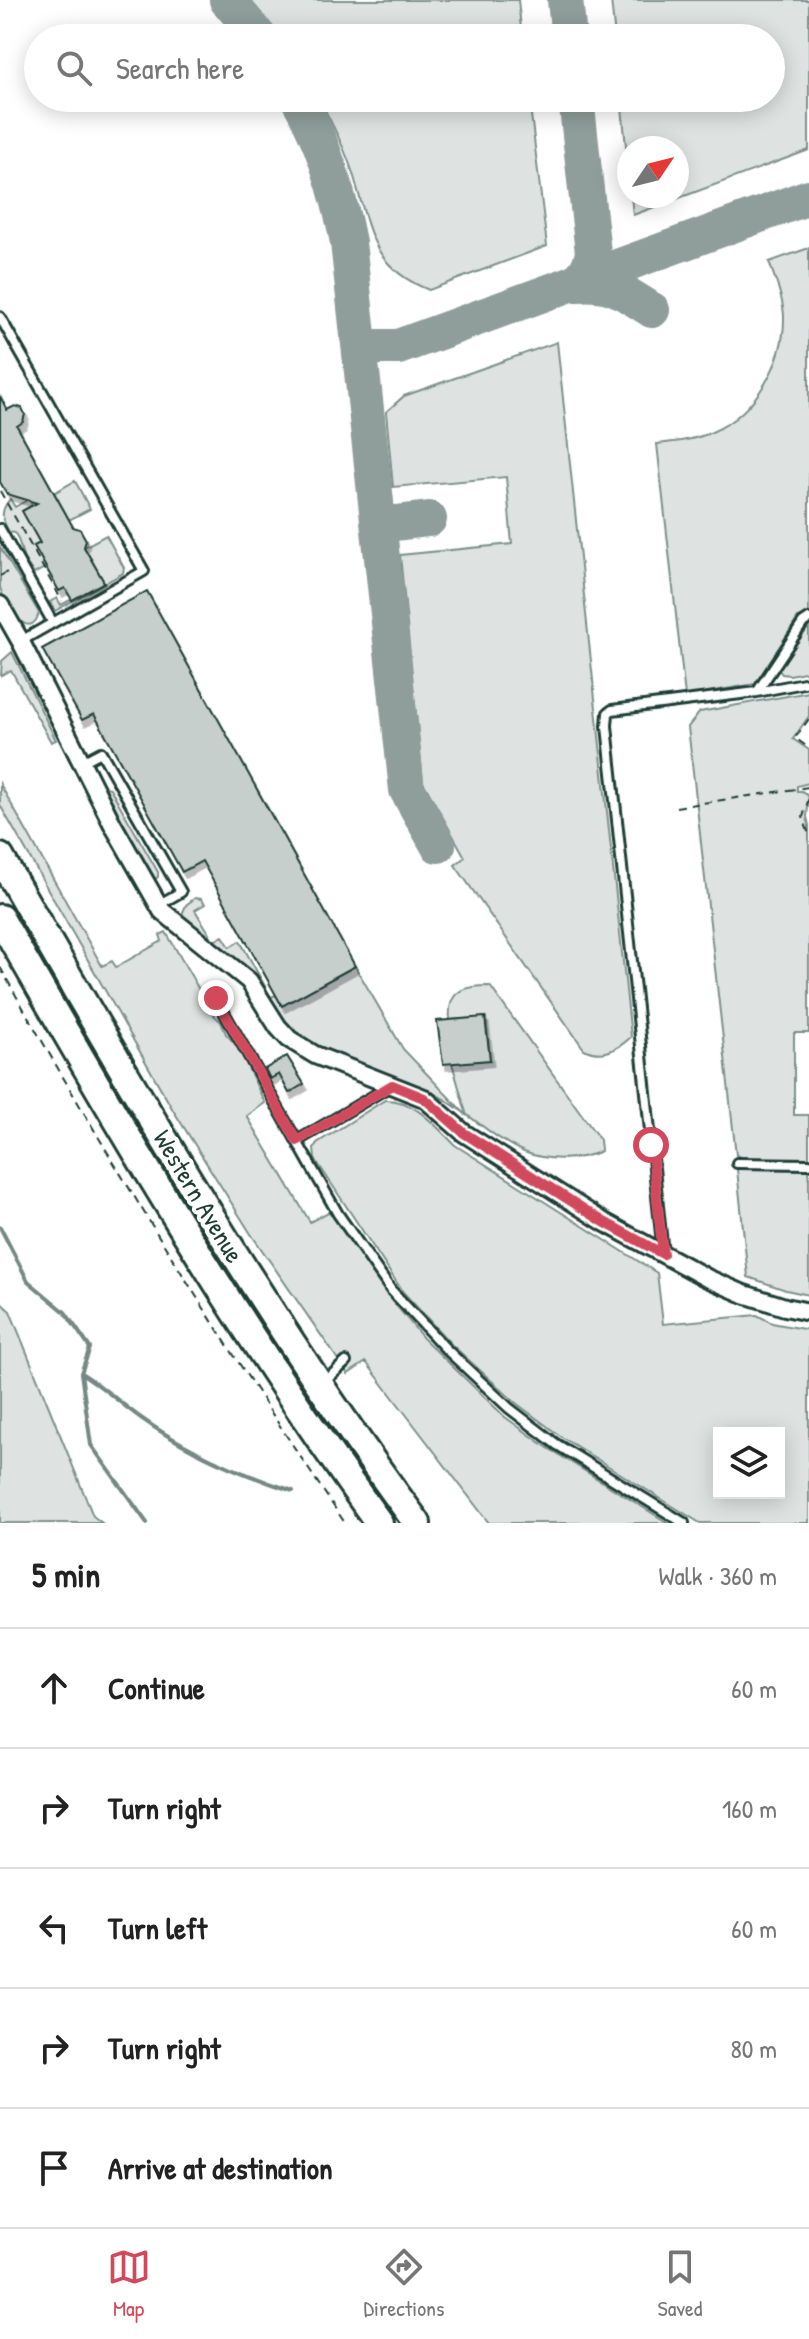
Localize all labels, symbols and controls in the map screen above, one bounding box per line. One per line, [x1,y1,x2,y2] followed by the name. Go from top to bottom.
[24,24,785,112] search box
[52,46,96,90] icon: search
[116,48,244,88] text: Search here
[617,136,689,208] north arrow
[198,980,234,1016] route end
[146,1123,252,1269] street label: Western Avenue
[633,1127,669,1163] route start
[713,1427,785,1499] map controls
[713,1427,785,1499] button: layers
[32,1552,100,1598] text: 5 min
[659,1558,777,1593] text: Walk · 360 m
[32,1666,76,1710] icon: ahead
[108,1668,205,1708] text: Continue
[731,1671,777,1706] text: 60 m
[32,1786,76,1830] icon: right
[108,1788,221,1828] text: Turn right
[722,1791,777,1826] text: 160 m
[32,1906,76,1950] icon: left
[108,1908,207,1948] text: Turn left
[731,1911,777,1946] text: 60 m
[32,2026,76,2070] icon: right
[108,2028,221,2068] text: Turn right
[730,2031,777,2066] text: 80 m
[32,2146,76,2190] icon: arrive
[108,2148,333,2188] text: Arrive at destination
[107,2245,151,2323] tab: Map
[364,2245,445,2323] tab: Directions
[658,2245,702,2323] tab: Saved

